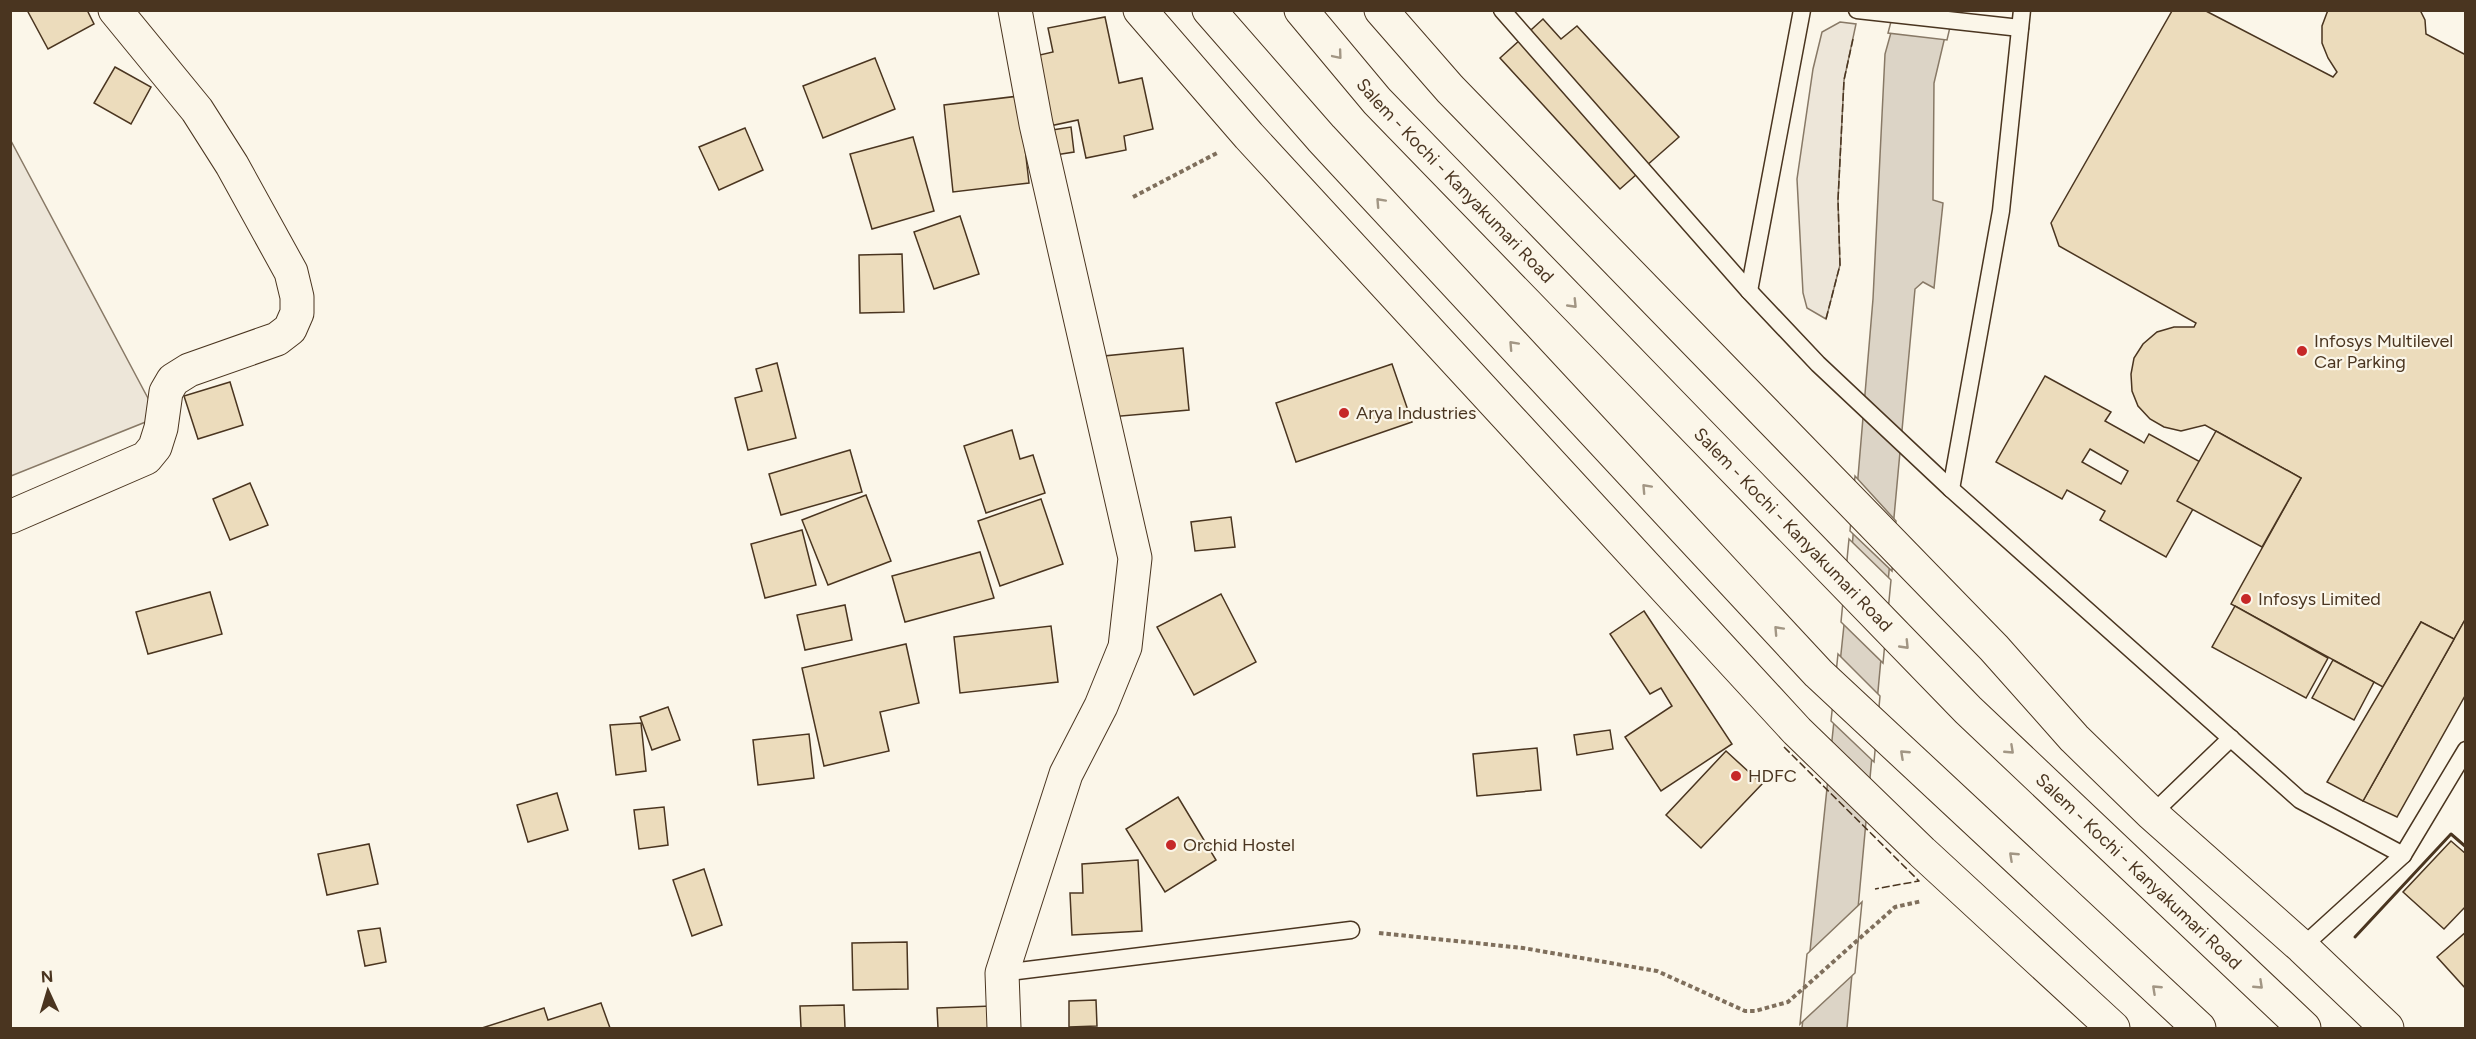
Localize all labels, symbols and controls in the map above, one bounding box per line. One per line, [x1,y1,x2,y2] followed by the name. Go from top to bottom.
[1331,48,1342,59] one-way arrow
[1352,74,1558,287] street label: Salem - Kochi - Kanyakumari Road
[1376,198,1387,209] one-way arrow
[1566,296,1577,307] one-way arrow
[2314,330,2453,373] place label: Infosys Multilevel Car Parking
[1509,341,1520,351] one-way arrow
[2295,344,2309,358] marker: Infosys Multilevel Car Parking
[1356,402,1476,424] place label: Arya Industries
[1337,406,1351,420] marker: Arya Industries
[1689,423,1897,636] street label: Salem - Kochi - Kanyakumari Road
[1642,484,1653,494] one-way arrow
[2258,588,2381,610] place label: Infosys Limited
[2239,592,2253,606] marker: Infosys Limited
[1775,627,1786,638] one-way arrow
[1897,638,1908,649] one-way arrow
[2003,743,2014,754] one-way arrow
[1900,750,1911,761] one-way arrow
[1748,765,1797,787] place label: HDFC
[1729,769,1743,783] marker: HDFC
[2031,769,2246,974] street label: Salem - Kochi - Kanyakumari Road
[1183,834,1295,856] place label: Orchid Hostel
[1164,838,1178,852] marker: Orchid Hostel
[2010,852,2020,863] one-way arrow
[18,961,78,1021] north arrow
[40,967,54,986] text: N
[2251,978,2262,989] one-way arrow
[2152,985,2163,996] one-way arrow

